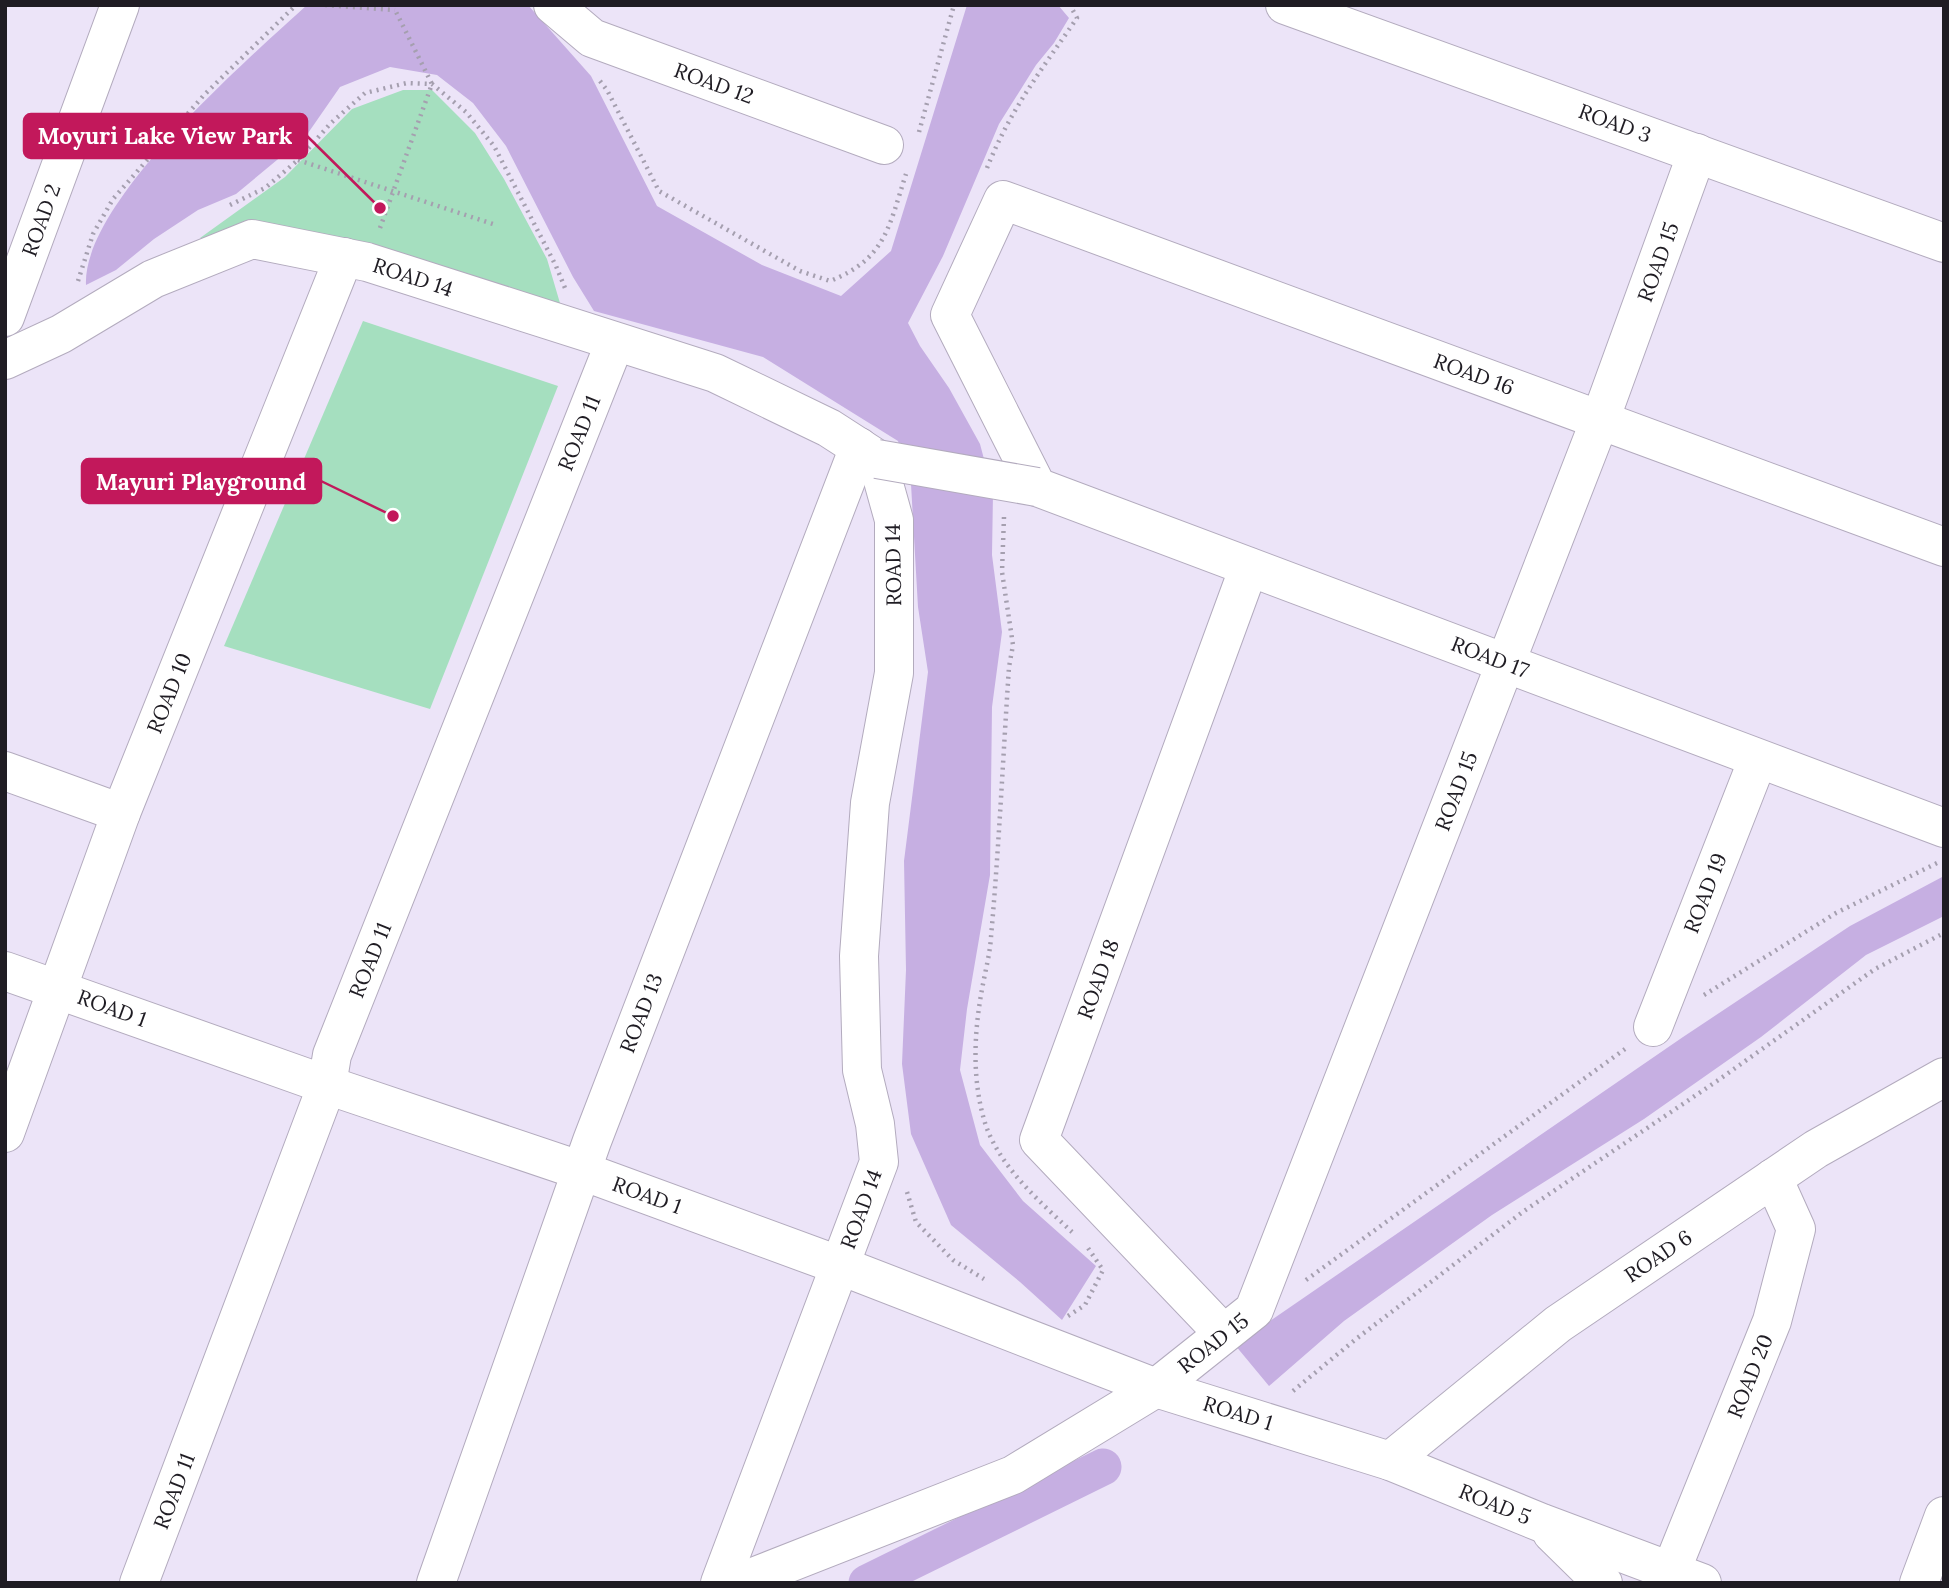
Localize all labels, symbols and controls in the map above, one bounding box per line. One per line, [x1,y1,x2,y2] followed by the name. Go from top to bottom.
[670,56,758,110] street label: ROAD 12
[1575,97,1655,149] street label: ROAD 3
[24,114,307,158] callout: Moyuri Lake View Park
[38,121,293,150] text: Moyuri Lake View Park
[15,180,67,260] street label: ROAD 2
[1631,218,1685,306] street label: ROAD 15
[369,251,457,303] street label: ROAD 14
[1430,347,1518,401] street label: ROAD 16
[552,391,606,475] street label: ROAD 11
[82,459,321,503] callout: Mayuri Playground
[96,467,307,496] text: Mayuri Playground
[879,523,907,607] street label: ROAD 14
[1447,630,1533,684] street label: ROAD 17
[141,649,197,737] street label: ROAD 10
[1429,747,1483,835] street label: ROAD 15
[1677,849,1733,937] street label: ROAD 19
[343,918,397,1002] street label: ROAD 11
[1071,935,1125,1023] street label: ROAD 18
[613,969,669,1057] street label: ROAD 13
[74,983,150,1033] street label: ROAD 1
[834,1165,888,1253] street label: ROAD 14
[609,1170,685,1220] street label: ROAD 1
[1619,1224,1697,1288] street label: ROAD 6
[1172,1307,1254,1379] street label: ROAD 15
[1721,1330,1779,1422] street label: ROAD 20
[1200,1390,1276,1436] street label: ROAD 1
[147,1449,201,1533] street label: ROAD 11
[1455,1477,1535,1531] street label: ROAD 5

